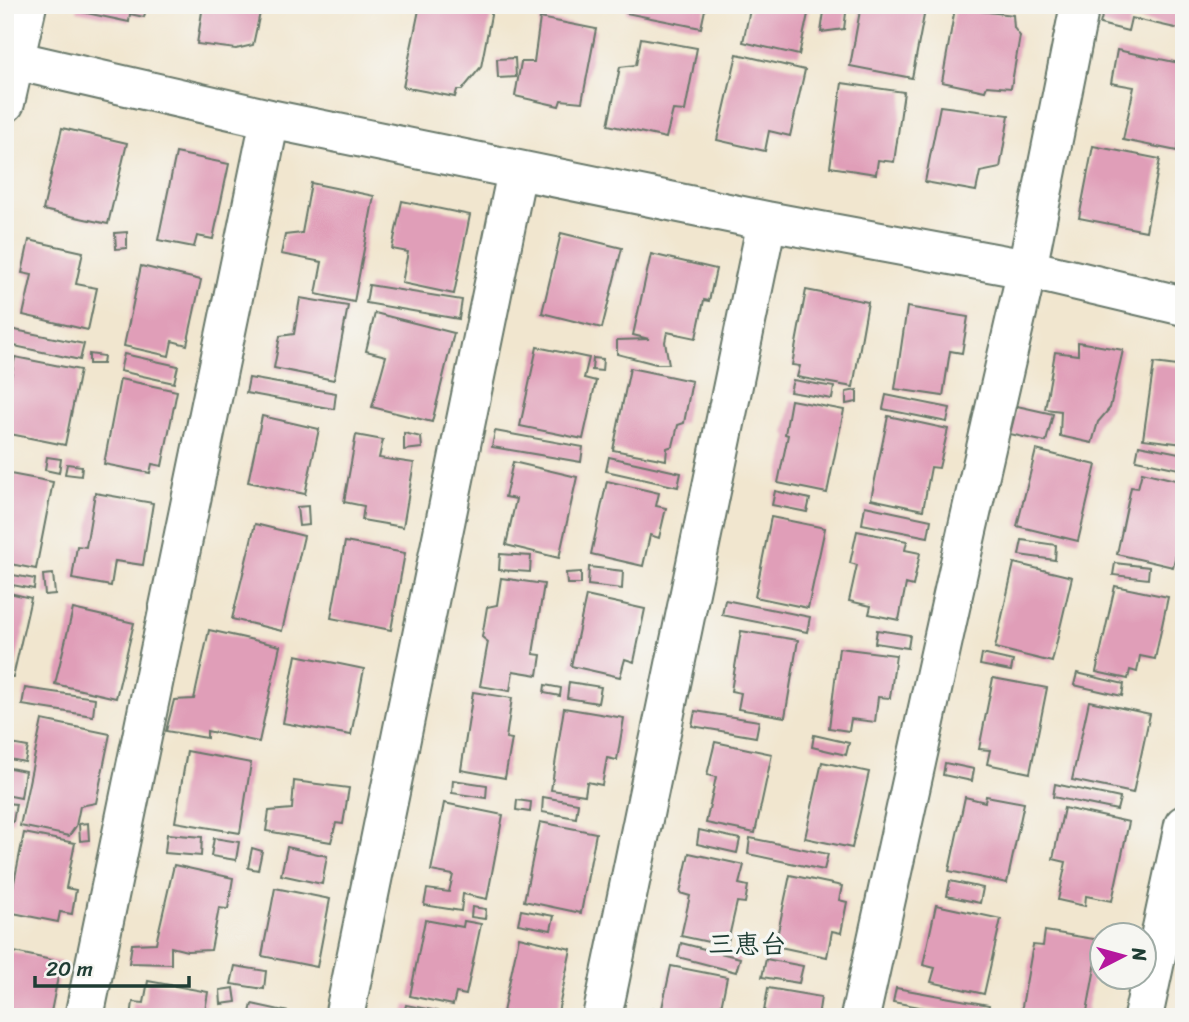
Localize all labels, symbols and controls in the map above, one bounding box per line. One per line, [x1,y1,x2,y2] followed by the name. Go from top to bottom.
[1088,920,1158,990] north arrow
[708,921,786,967] district label: 三恵台
[35,945,189,989] scale bar
[1122,945,1157,963] text: N
[46,950,93,988] text: 20 m

